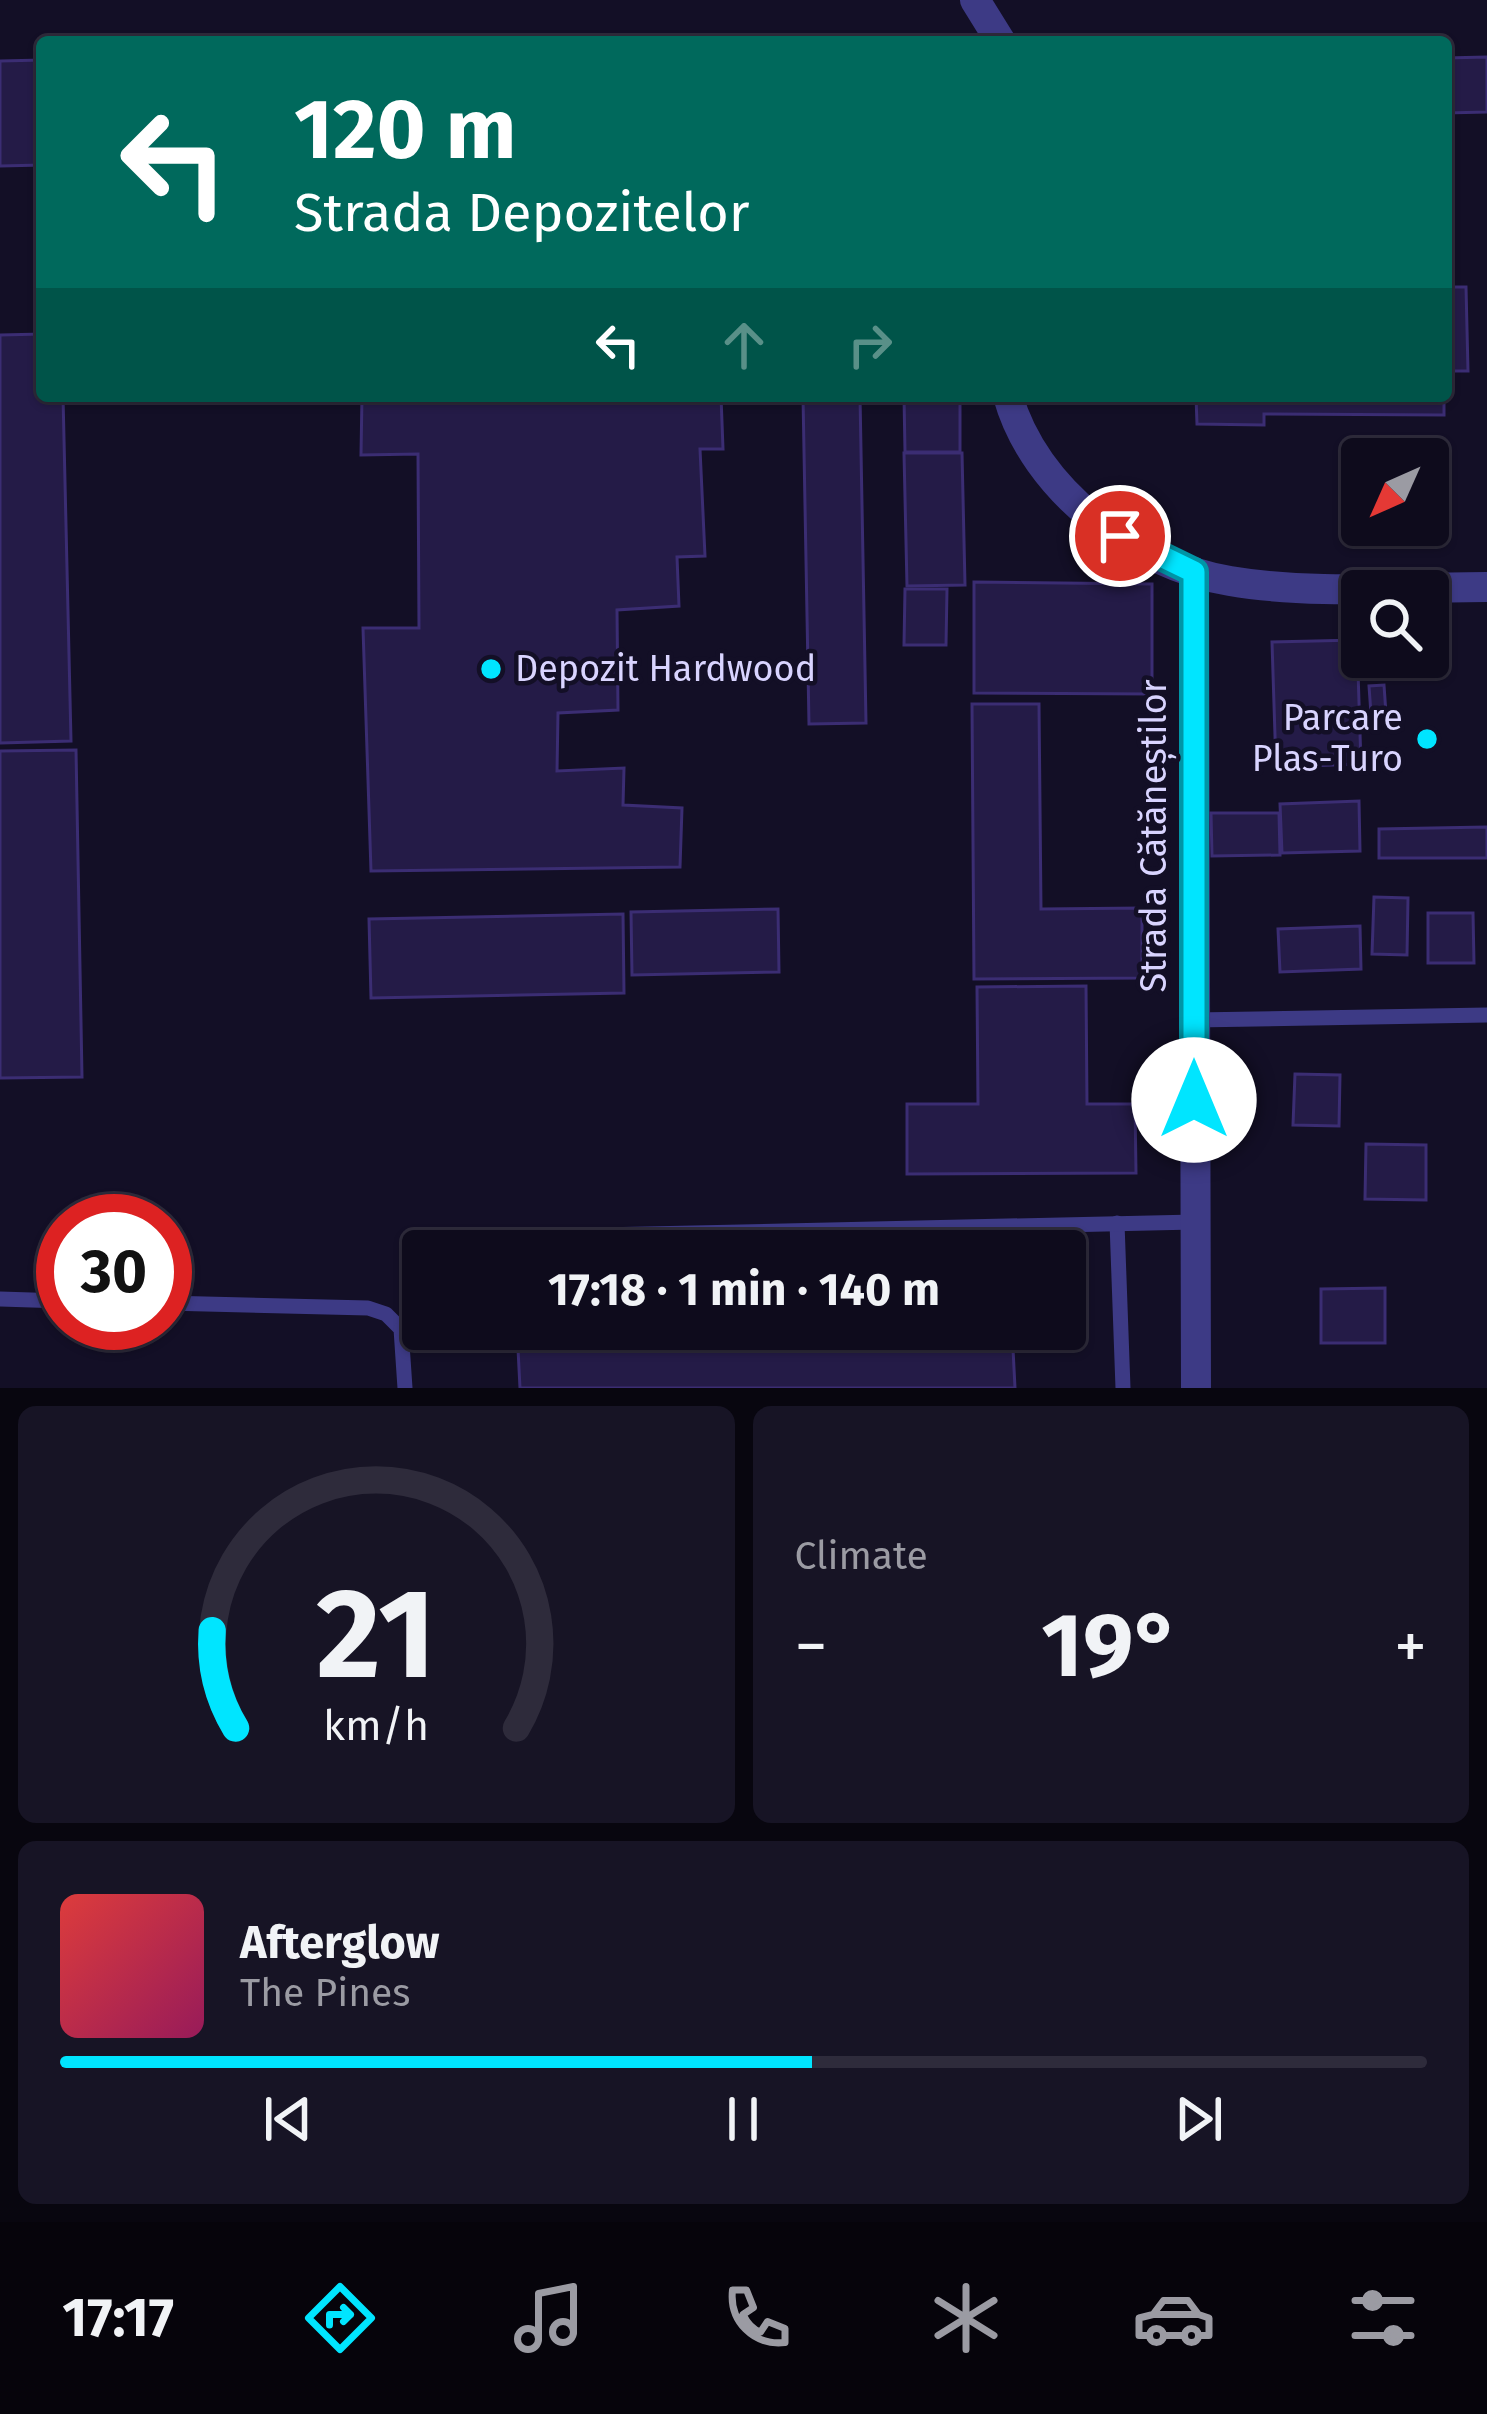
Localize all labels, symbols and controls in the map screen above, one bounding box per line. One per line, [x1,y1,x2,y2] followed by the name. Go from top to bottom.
[294,79,516,180] text: 120 m
[96,84,252,240] icon: left
[294,181,750,245] text: Strada Depozitelor
[585,312,651,378] icon: left
[711,312,777,378] icon: ahead
[837,312,903,378] icon: right
[1341,438,1449,546] north arrow
[1341,438,1449,678] map controls
[1069,485,1171,587] pin
[1087,503,1153,569] icon: arrive
[1341,570,1449,678] button: search
[515,647,816,691] place label: Depozit Hardwood
[478,656,504,682] marker: Depozit Hardwood
[1132,679,1177,993] street label: Strada Cătăneștilor
[1252,696,1403,781] place label: Parcare Plas-Turo
[1414,726,1440,752] marker: Parcare Plas-Turo
[1131,1037,1257,1163] position arrow
[36,1194,192,1350] speed limit sign: 30
[548,1263,940,1317] text: 17:18 · 1 min · 140 m
[795,1533,928,1579] text: Climate
[316,1560,436,1710] text: 21
[1041,1592,1180,1700] text: 19°
[795,1607,828,1686] text: −
[1394,1607,1427,1686] text: +
[323,1699,429,1750] text: km/h
[240,1916,439,1970] text: Afterglow
[240,1970,411,2016] text: The Pines
[255,2086,321,2152] icon: previous
[710,2086,776,2152] icon: pause
[1166,2086,1232,2152] icon: next
[298,2276,382,2360] icon: directions
[507,2276,591,2360] icon: music
[715,2276,799,2360] icon: phone
[924,2276,1008,2360] icon: climate
[1132,2276,1216,2360] icon: car
[1341,2276,1425,2360] icon: filters
[62,2286,174,2350] text: 17:17

